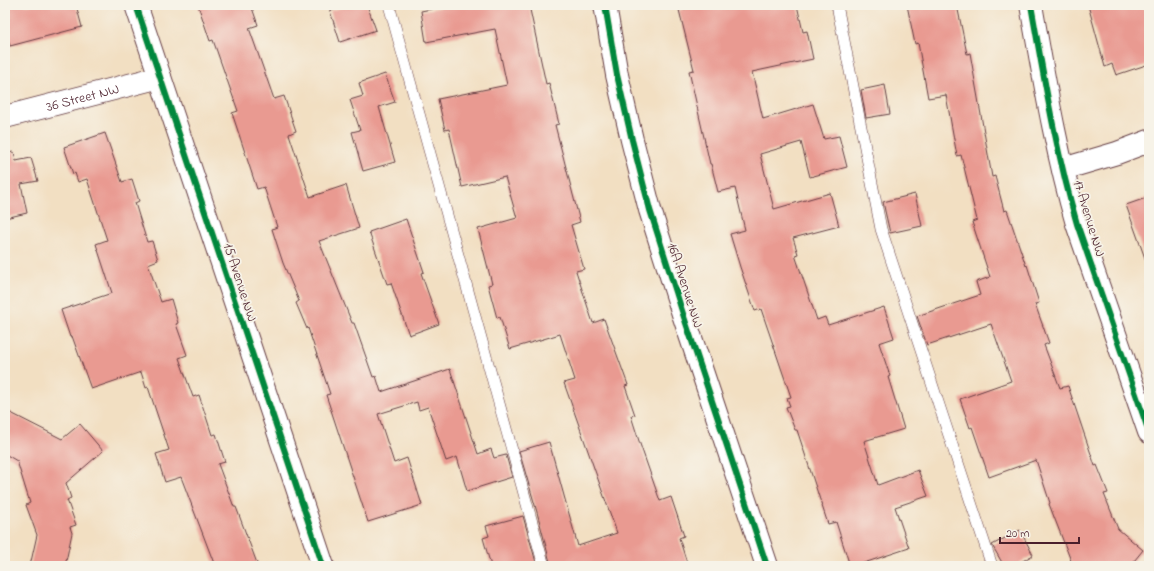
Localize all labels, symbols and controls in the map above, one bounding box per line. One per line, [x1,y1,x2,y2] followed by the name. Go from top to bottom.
[44,79,122,118] street label: 36 Street NW
[1067,177,1110,260] street label: 17 Avenue NW
[217,240,262,325] street label: 15 Avenue NW
[661,240,708,331] street label: 16A Avenue NW
[1000,519,1079,545] scale bar
[1006,525,1029,543] text: 20 m

